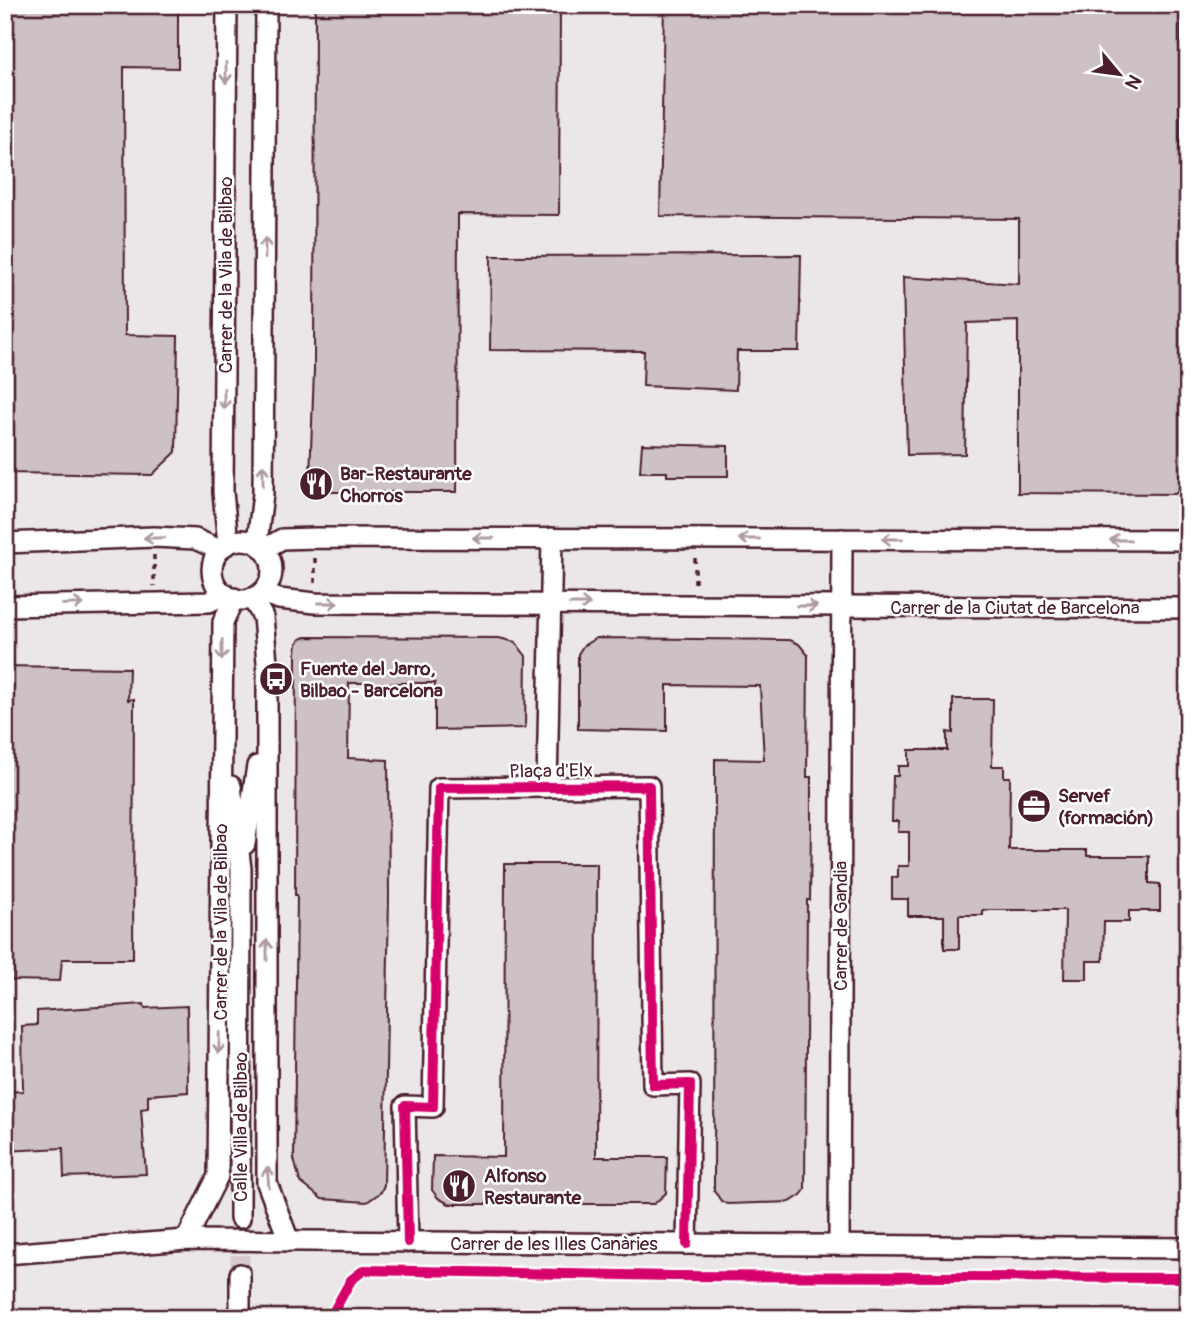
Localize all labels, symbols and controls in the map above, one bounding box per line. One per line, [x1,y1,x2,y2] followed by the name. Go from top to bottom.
[1084,38,1154,108] north arrow
[219,62,233,85] one-way arrow
[1119,70,1147,93] text: N
[214,177,238,373] street label: Carrer de la Vila de Bilbao
[258,237,271,260] one-way arrow
[217,387,231,410] one-way arrow
[340,462,472,508] place label: Bar-Restaurante Chorros
[256,464,270,487] one-way arrow
[297,465,335,503] restaurant icon: Bar-Restaurante Chorros
[143,531,166,545] one-way arrow
[472,531,495,545] one-way arrow
[738,532,761,546] one-way arrow
[881,532,904,546] one-way arrow
[1108,533,1131,547] one-way arrow
[316,596,339,610] one-way arrow
[890,596,1140,620] street label: Carrer de la Ciutat de Barcelona
[568,597,591,611] one-way arrow
[62,598,85,611] one-way arrow
[796,599,819,613] one-way arrow
[215,639,229,662] one-way arrow
[300,657,443,703] place label: Fuente del Jarro, Bilbao - Barcelona
[257,660,295,698] bus stop icon: Fuente del Jarro, Bilbao - Barcelona
[509,758,593,784] street label: Plaça d'Elx
[1058,784,1154,830] place label: Servef (formación)
[1015,787,1053,825] office icon: Servef (formación)
[209,824,233,1020] street label: Carrer de la Vila de Bilbao
[829,861,853,991] street label: Carrer de Gandia
[260,938,274,961] one-way arrow
[212,1031,226,1054] one-way arrow
[229,1052,253,1202] street label: Calle Villa de Bilbao
[484,1164,582,1210] place label: Alfonso Restaurante
[261,1166,274,1189] one-way arrow
[440,1167,478,1205] restaurant icon: Alfonso Restaurante
[450,1232,658,1256] street label: Carrer de les Illes Canàries

